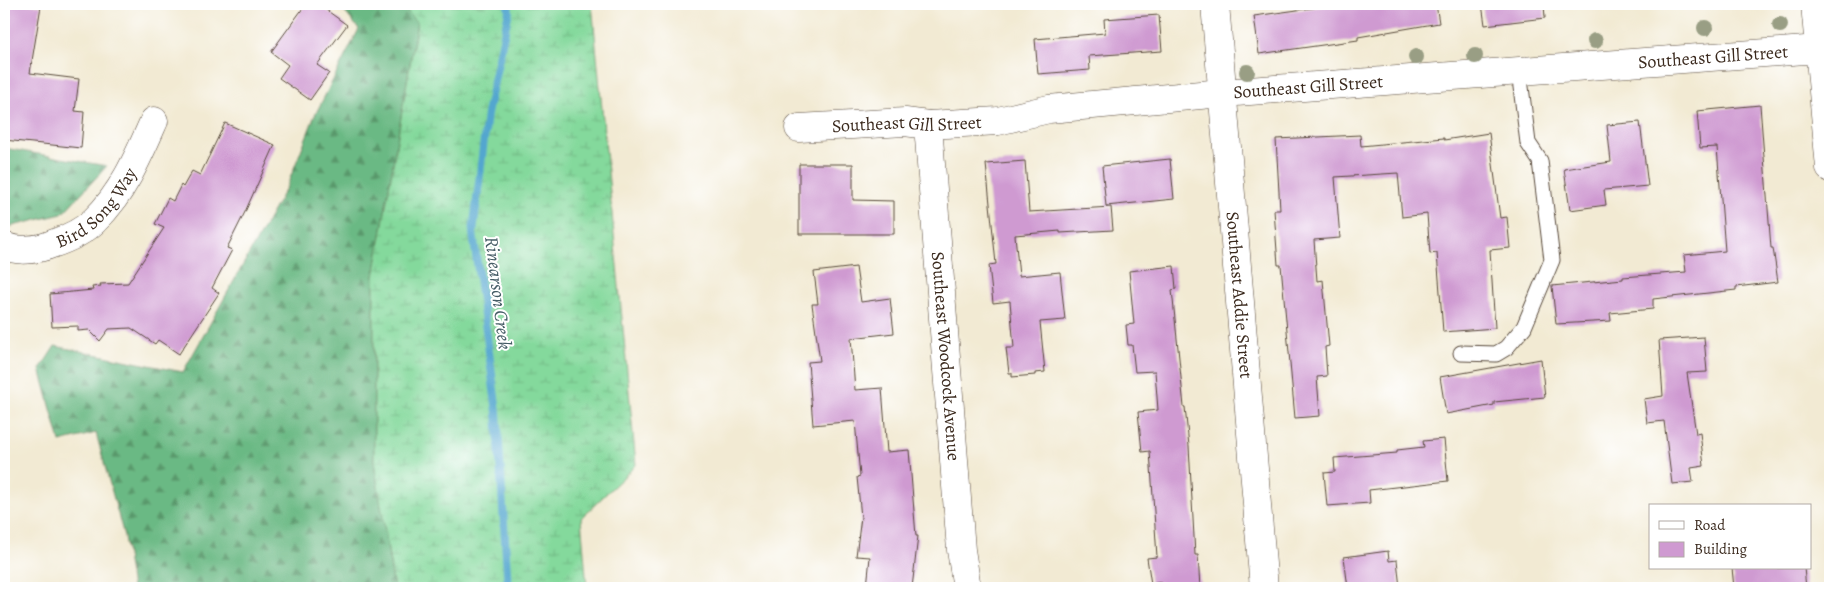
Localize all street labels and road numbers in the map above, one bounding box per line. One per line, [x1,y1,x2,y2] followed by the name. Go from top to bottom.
[1637,39,1789,74] street label: Southeast Gill Street
[1232,69,1384,104] street label: Southeast Gill Street
[831,110,982,138] street label: Southeast Gill Street
[52,162,143,254] street label: Bird Song Way
[1220,211,1258,379] street label: Southeast Addie Street
[926,251,966,462] street label: Southeast Woodcock Avenue

